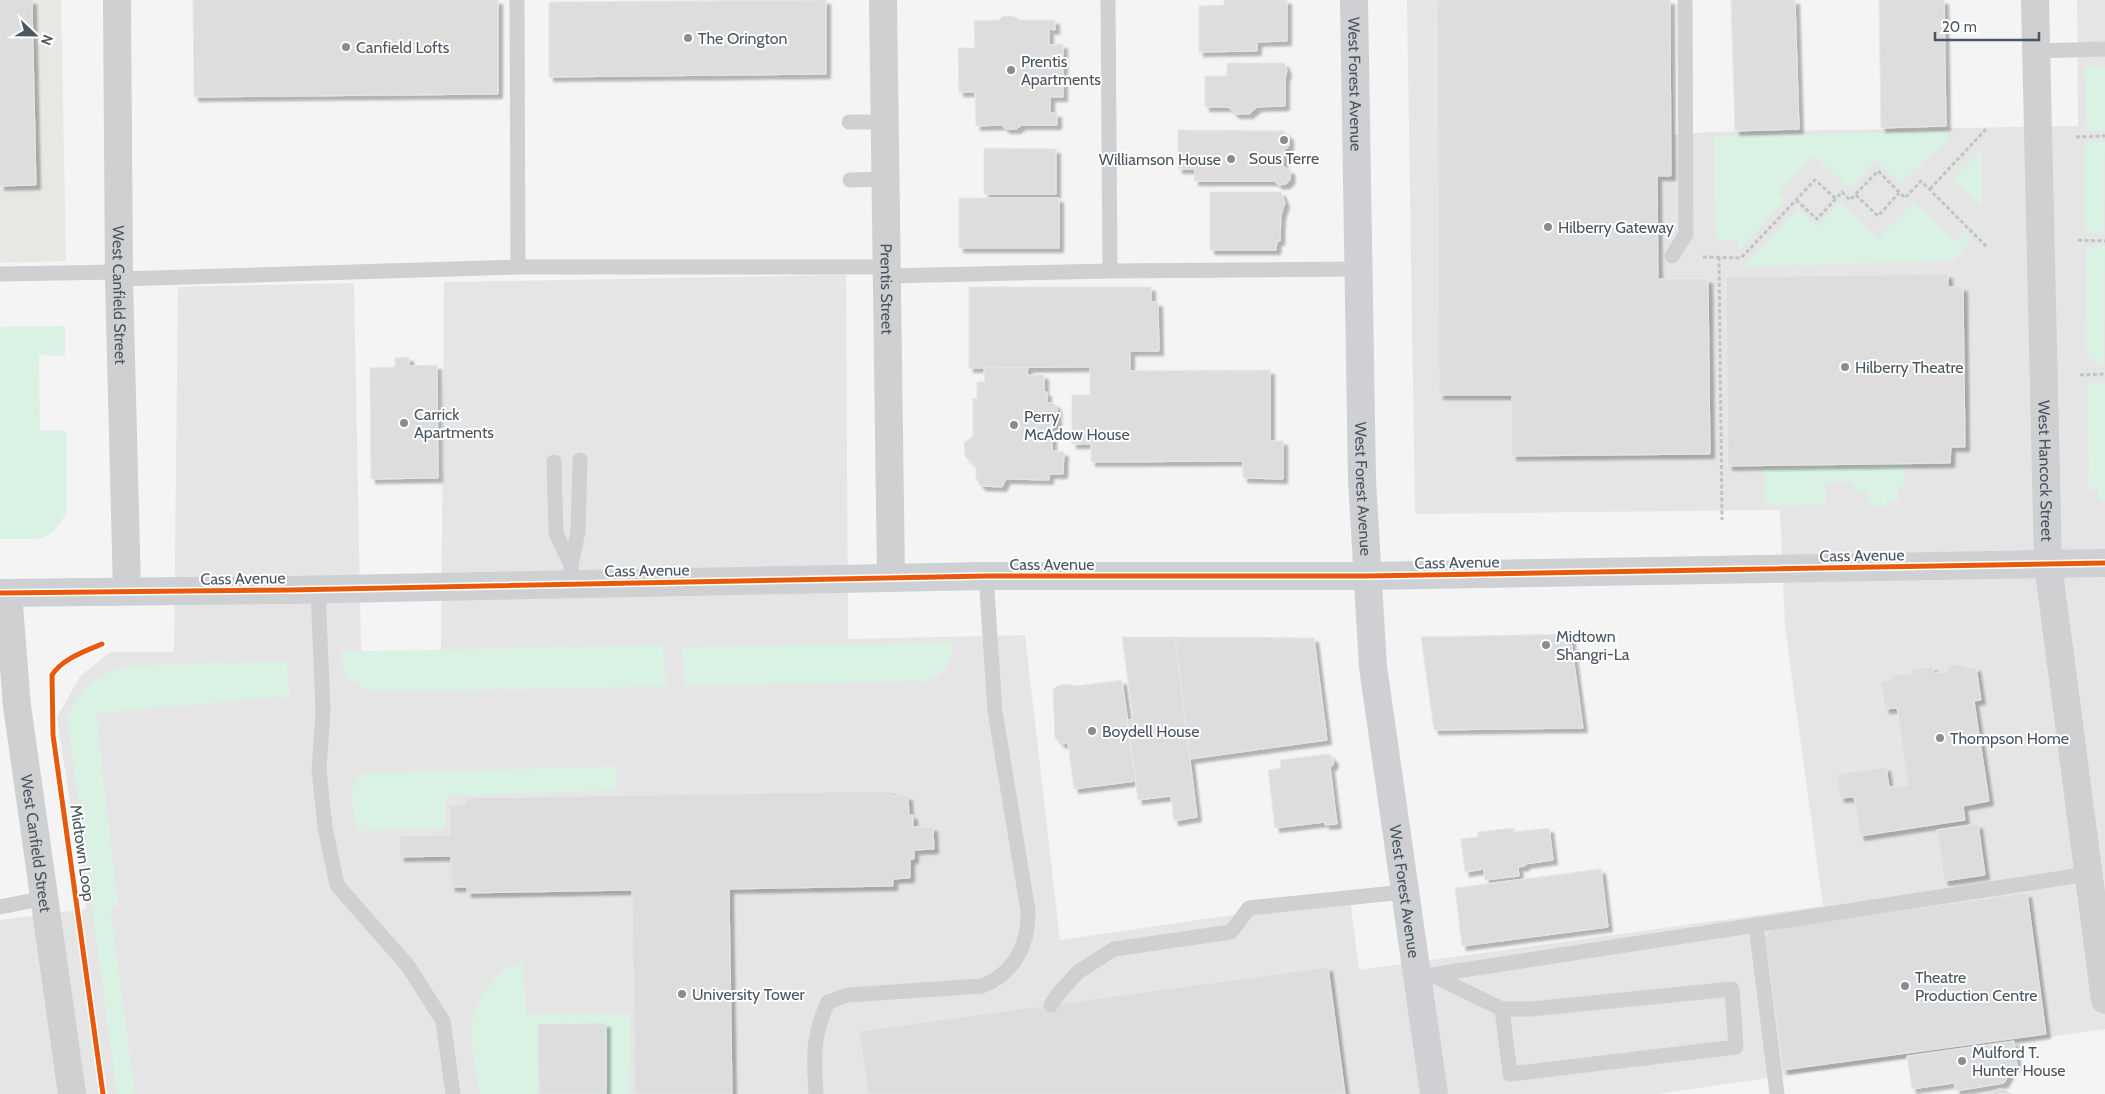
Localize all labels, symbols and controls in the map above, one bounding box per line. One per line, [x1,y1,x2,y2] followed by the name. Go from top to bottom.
[10,10,60,60] north arrow
[1935,10,2039,42] scale bar
[1344,17,1366,151] street label: West Forest Avenue
[1942,18,1977,36] text: 20 m
[698,29,788,48] place label: The Orington
[37,32,57,48] text: N
[682,32,694,44] marker: The Orington
[356,38,450,57] place label: Canfield Lofts
[340,41,352,53] marker: Canfield Lofts
[1021,52,1101,89] place label: Prentis Apartments
[1005,64,1017,76] marker: Prentis Apartments
[1278,134,1290,146] marker: Sous Terre
[1249,149,1319,168] place label: Sous Terre
[1099,150,1221,169] place label: Williamson House
[1225,153,1237,165] marker: Williamson House
[1558,218,1674,237] place label: Hilberry Gateway
[1542,221,1554,233] marker: Hilberry Gateway
[109,225,130,365] street label: West Canfield Street
[876,243,897,335] street label: Prentis Street
[1855,358,1963,377] place label: Hilberry Theatre
[1839,361,1851,373] marker: Hilberry Theatre
[2034,400,2056,542] street label: West Hancock Street
[414,405,494,442] place label: Carrick Apartments
[1024,407,1130,444] place label: Perry McAdow House
[398,417,410,429] marker: Carrick Apartments
[1008,419,1020,431] marker: Perry McAdow House
[1351,422,1375,557] street label: West Forest Avenue
[1819,545,1905,566] street label: Cass Avenue
[1414,552,1500,573] street label: Cass Avenue
[1009,555,1095,574] street label: Cass Avenue
[604,560,690,581] street label: Cass Avenue
[200,568,286,589] street label: Cass Avenue
[1556,627,1630,664] place label: Midtown Shangri-La
[1540,639,1552,651] marker: Midtown Shangri-La
[1102,722,1199,741] place label: Boydell House
[1086,725,1098,737] marker: Boydell House
[1950,729,2069,748] place label: Thompson Home
[1934,732,1946,744] marker: Thompson Home
[17,773,55,914] street label: West Canfield Street
[66,803,99,903] street label: Midtown Loop
[1386,824,1423,959] street label: West Forest Avenue
[1915,968,2037,1005] place label: Theatre Production Centre
[1899,980,1911,992] marker: Theatre Production Centre
[692,985,805,1004] place label: University Tower
[676,988,688,1000] marker: University Tower
[1972,1043,2066,1080] place label: Mulford T. Hunter House
[1956,1055,1968,1067] marker: Mulford T. Hunter House

